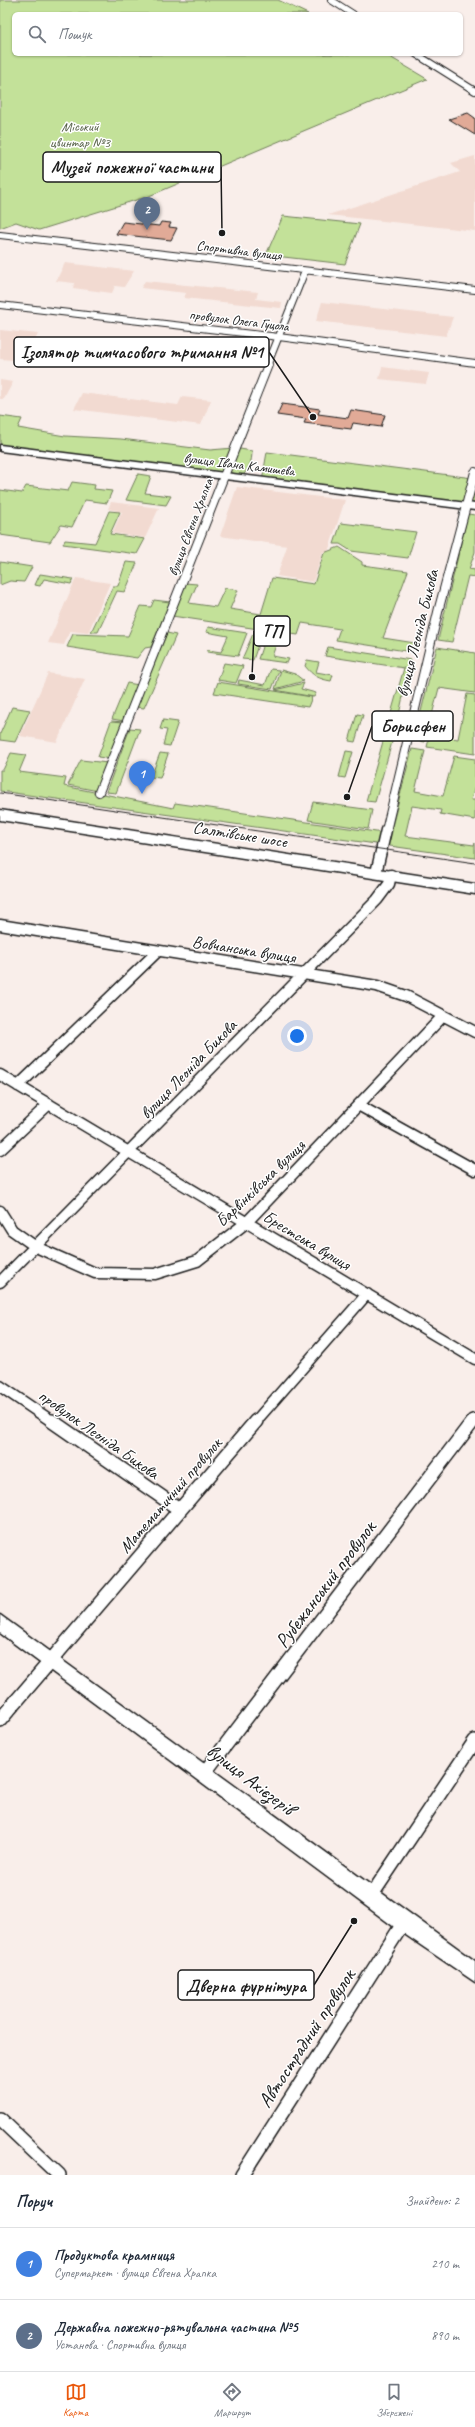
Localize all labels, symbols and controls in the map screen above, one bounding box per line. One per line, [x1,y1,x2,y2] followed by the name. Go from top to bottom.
[12,12,463,56] search box
[26,23,48,45] icon: search
[58,25,91,44] text: Пошук
[50,118,112,151] park label: Міський цвинтар №3
[43,152,221,182] callout: Музей пожежної частини
[51,156,215,179] text: Музей пожежної частини
[134,197,160,230] pin: 2
[195,237,284,264] street label: Спортивна вулиця
[188,306,291,335] street label: провулок Олега Гуцола
[14,337,269,367] callout: Ізолятор тимчасового тримання №1
[21,341,265,364] text: Ізолятор тимчасового тримання №1
[183,449,296,480] street label: вулиця Івана Камишева
[164,475,217,578] street label: вулиця Євгена Храпка
[392,566,444,699] street label: вулиця Леоніда Бикова
[254,616,290,646] callout: ТП
[262,620,285,642] text: ТП
[372,711,453,741] callout: Борисфен
[381,715,446,737] text: Борисфен
[129,761,155,794] pin: 1
[191,817,290,853] street label: Салтівське шосе
[191,931,298,968] street label: Вовчанська вулиця
[136,1014,242,1124] street label: вулиця Леоніда Бикова
[287,1026,307,1046] your location
[211,1135,310,1231] street label: Барвінківська вулиця
[259,1206,356,1276] street label: Брестська вулиця
[34,1385,164,1485] street label: провулок Леоніда Бикова
[115,1432,227,1557] street label: Математичний провулок
[270,1515,382,1653] street label: Рубежанський провулок
[201,1738,304,1825] street label: вулиця Ахієзерів
[252,1963,361,2112] street label: Автострадний провулок
[178,1970,314,2000] callout: Дверна фурнітура
[186,1975,307,1997] text: Дверна фурнітура
[16,2191,52,2212] text: Поруч
[405,2193,459,2209] text: Знайдено: 2
[54,2246,174,2265] text: Продуктова крамниця
[26,2256,32,2272] text: 1
[431,2256,459,2272] text: 210 m
[54,2265,216,2281] text: Супермаркет · вулиця Євгена Храпка
[54,2318,298,2337] text: Державна пожежно-рятувальна частина №5
[26,2328,32,2344] text: 2
[431,2328,459,2344] text: 890 m
[54,2337,185,2353] text: Установа · Спортивна вулиця
[63,2381,88,2419] tab: Карта
[214,2381,250,2419] tab: Маршрут
[376,2381,412,2419] tab: Збережені

